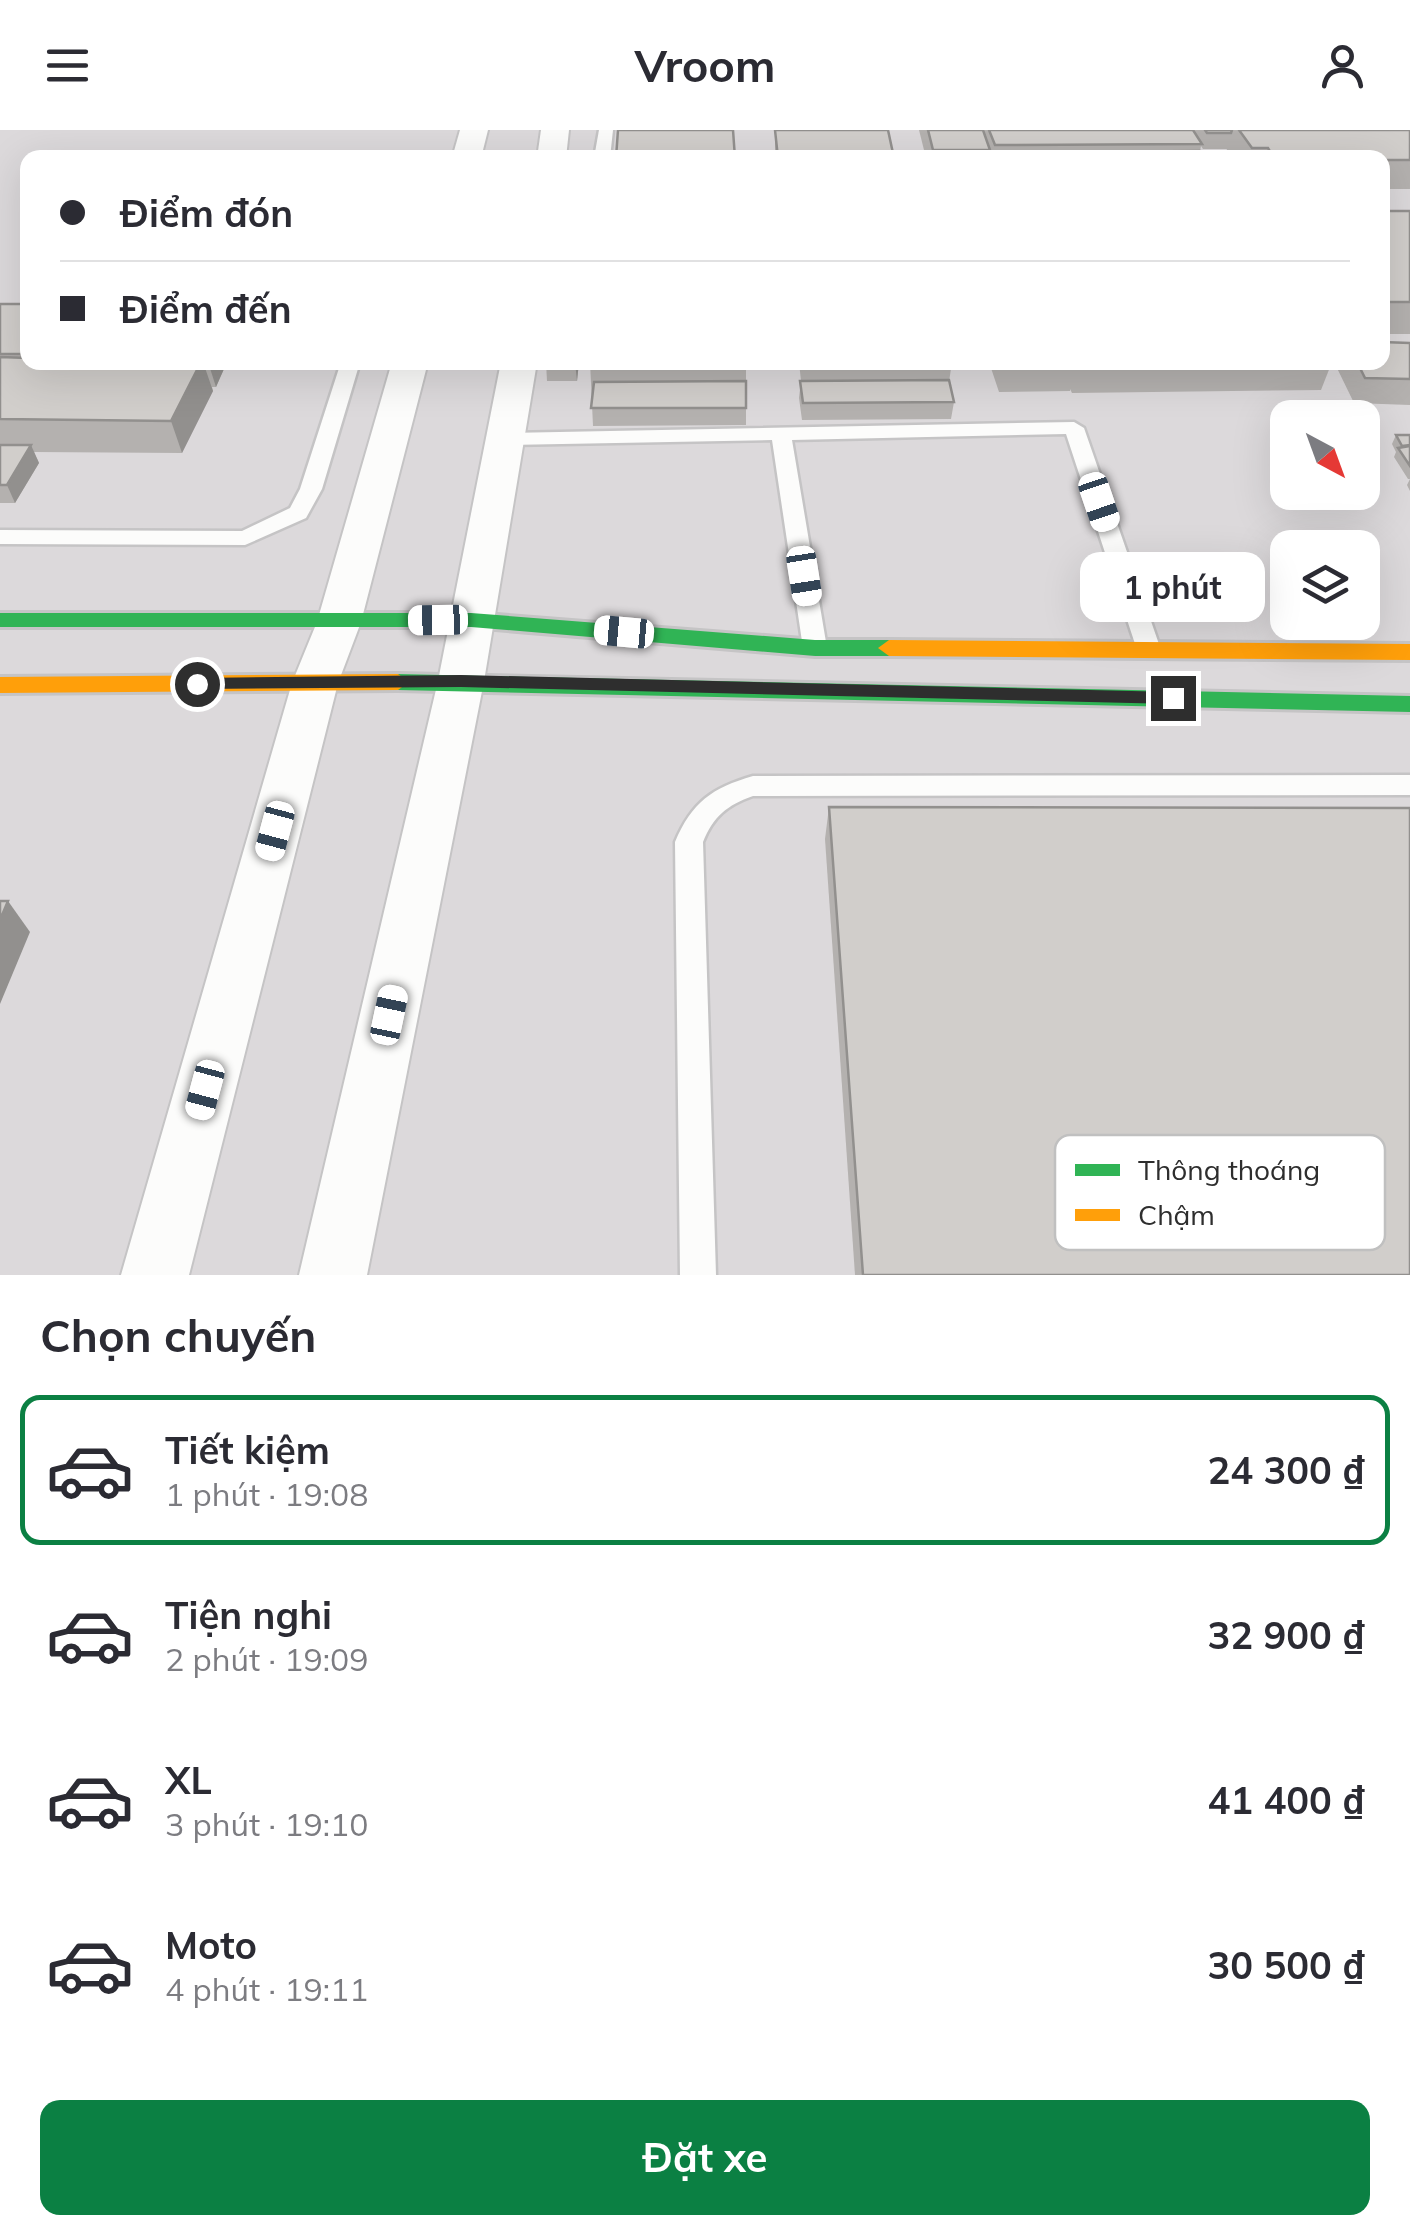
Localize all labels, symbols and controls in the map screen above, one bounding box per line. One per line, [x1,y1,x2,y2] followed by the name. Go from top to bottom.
[635,37,775,93] text: Vroom
[40,38,95,93] icon: menu
[1315,38,1370,93] icon: person
[120,189,293,237] text: Điểm đón
[120,285,292,333] text: Điểm đến
[1270,400,1380,510] north arrow
[1270,400,1380,640] map controls
[1075,469,1123,535] car
[1270,530,1380,640] button: layers
[784,544,824,608] car
[1080,553,1266,623] callout: 1 phút
[1123,567,1222,607] text: 1 phút
[408,604,468,636] car
[593,614,655,650] car
[175,662,220,707] route start
[1151,676,1196,721] route end
[253,798,297,864] car
[368,983,410,1047] car
[183,1057,227,1123] car
[1055,1135,1385,1250] legend
[1138,1152,1320,1187] text: Thông thoáng
[1138,1197,1215,1232] text: Chậm
[40,1307,316,1363] text: Chọn chuyến
[45,1425,135,1515] icon: car
[165,1426,330,1474] text: Tiết kiệm
[1207,1446,1365,1494] text: 24 300 ₫
[165,1474,368,1514] text: 1 phút · 19:08
[45,1590,135,1680] icon: car
[165,1591,332,1639] text: Tiện nghi
[1207,1611,1365,1659] text: 32 900 ₫
[165,1639,368,1679] text: 2 phút · 19:09
[45,1755,135,1845] icon: car
[165,1756,212,1804] text: XL
[1207,1776,1365,1824] text: 41 400 ₫
[165,1804,368,1844] text: 3 phút · 19:10
[45,1920,135,2010] icon: car
[165,1921,257,1969] text: Moto
[1207,1941,1365,1989] text: 30 500 ₫
[165,1969,368,2009] text: 4 phút · 19:11
[40,2100,1370,2215] button: Đặt xe

